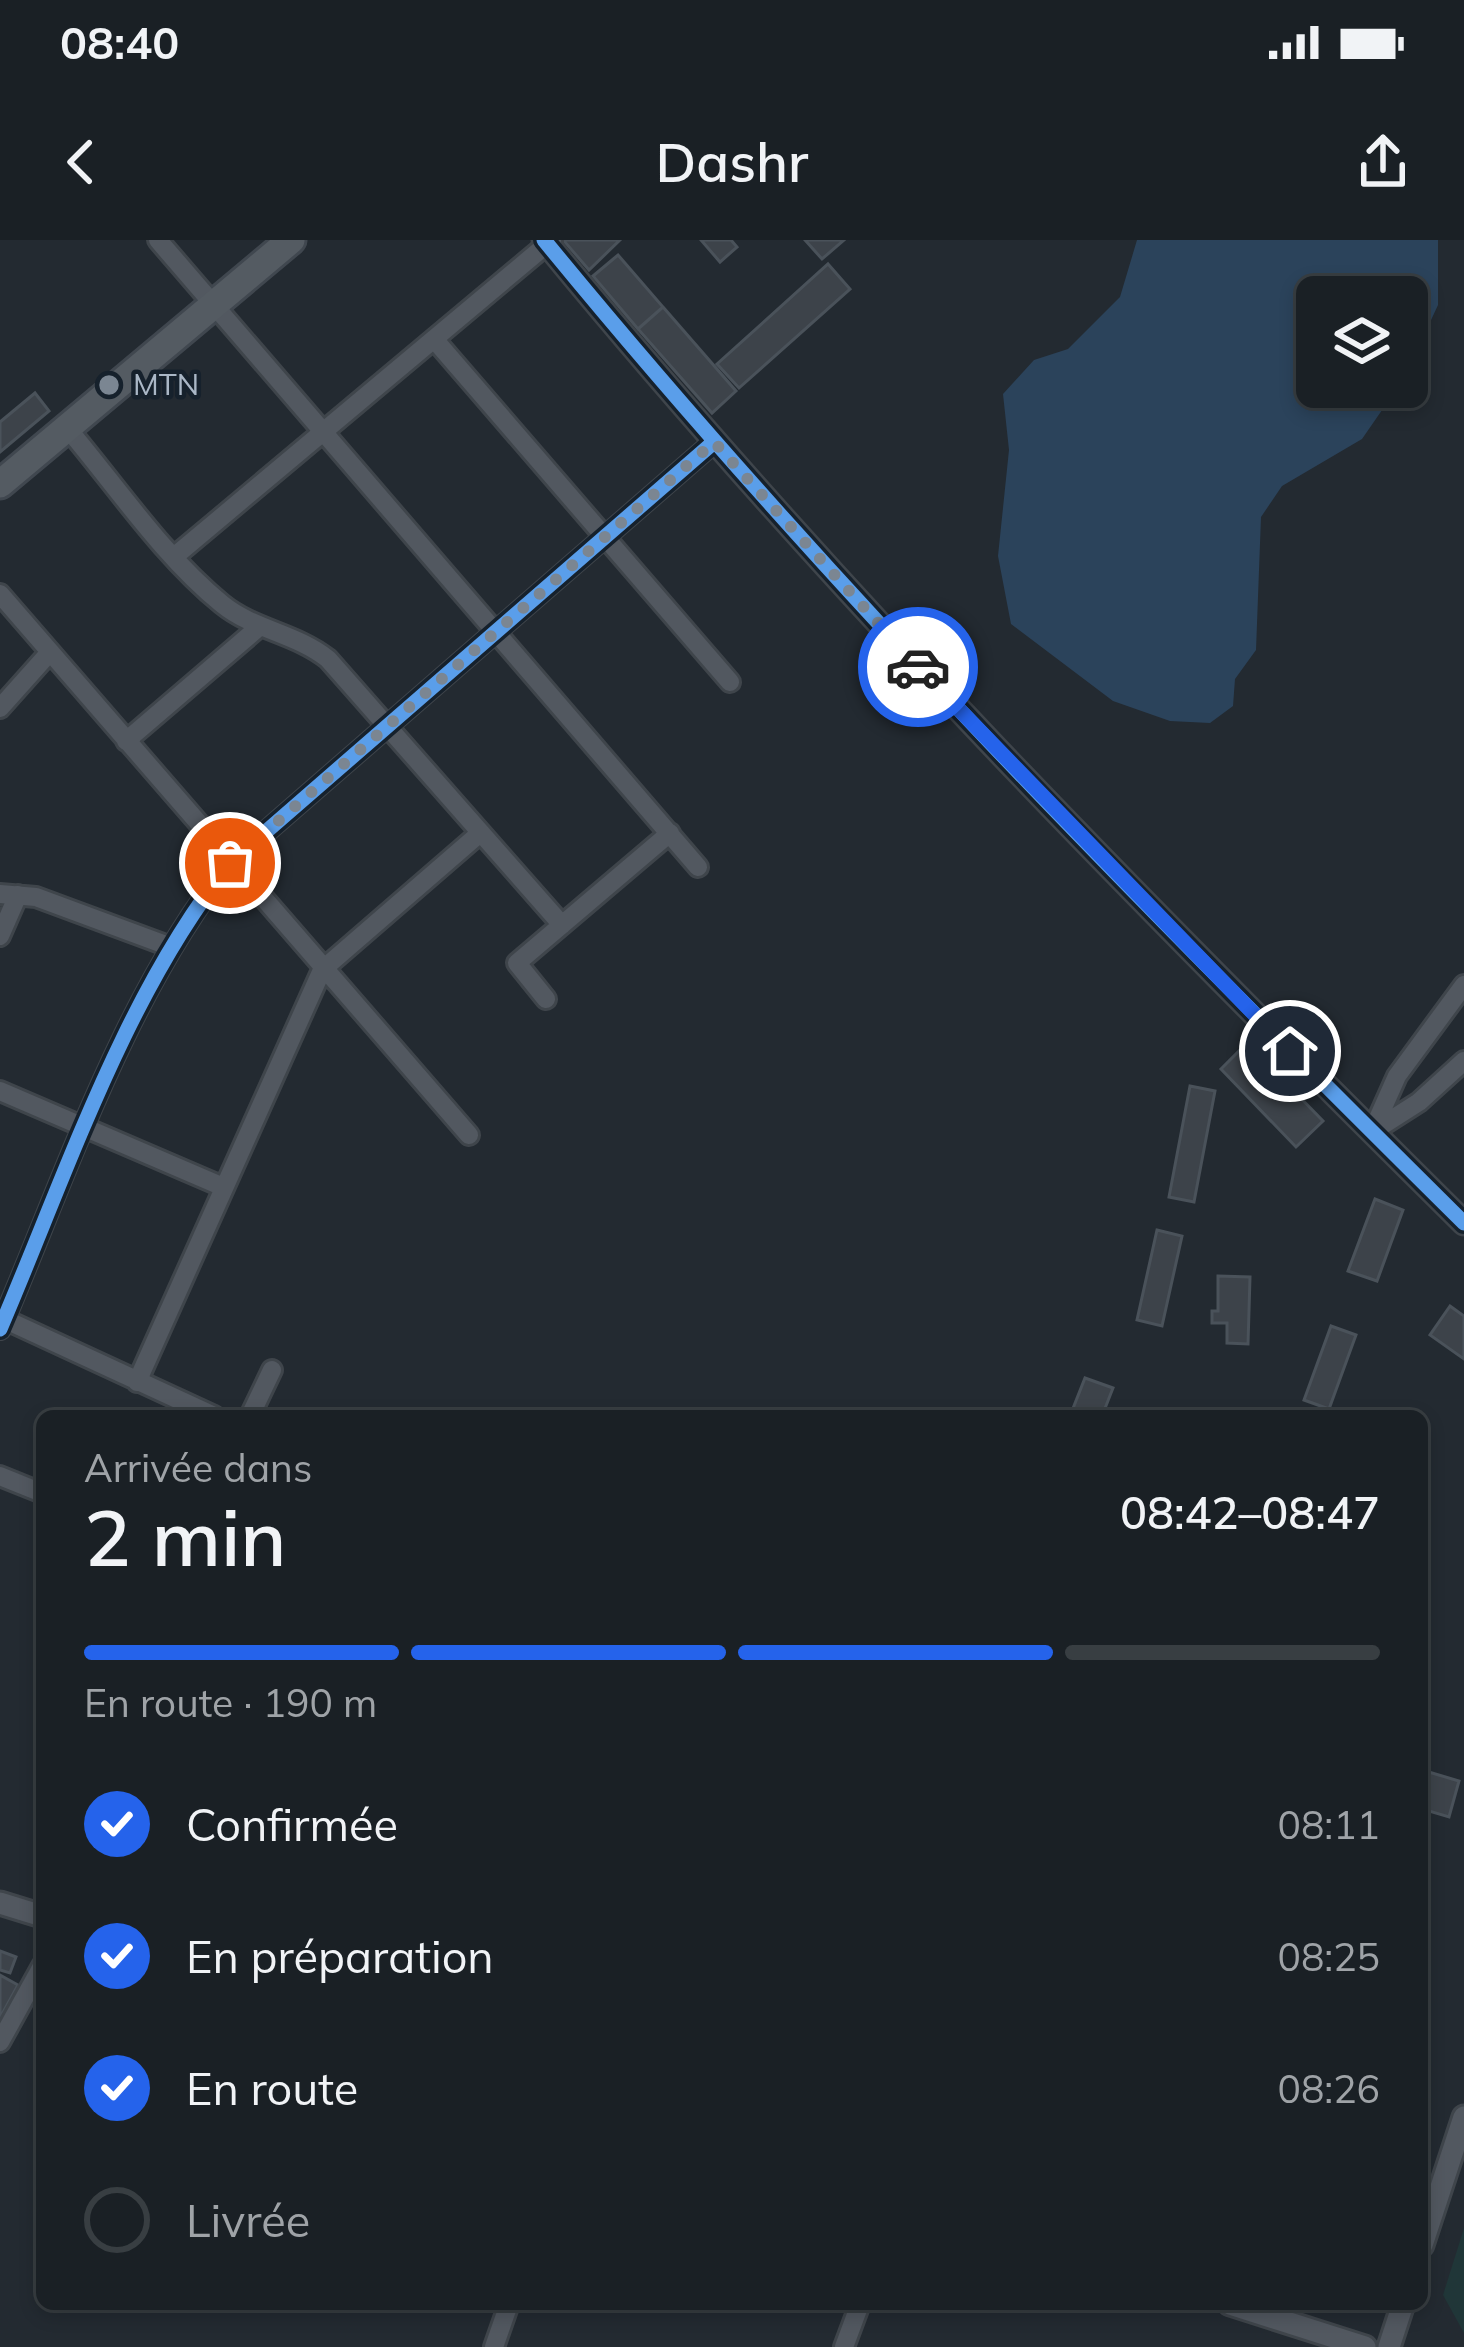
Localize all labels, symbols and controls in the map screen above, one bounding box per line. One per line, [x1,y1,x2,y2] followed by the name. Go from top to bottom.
[60,14,179,70] text: 08:40
[656,128,808,196] text: Dashr
[48,129,114,195] icon: back
[1350,129,1416,195] icon: share
[1296,276,1428,408] map controls
[1296,276,1428,408] button: layers
[133,365,199,403] place label: MTN
[96,372,122,398] marker: MTN
[858,607,978,727] courier
[885,634,951,700] icon: car
[179,812,281,914] pin
[197,830,263,896] icon: bag
[1239,1000,1341,1102] pin
[1257,1018,1323,1084] icon: home
[84,1443,312,1492] text: Arrivée dans
[1120,1484,1380,1540] text: 08:42–08:47
[84,1488,287,1586] text: 2 min
[84,1678,377,1727] text: En route · 190 m
[84,1791,150,1857] icon: check
[186,1796,398,1852] text: Confirmée
[1278,1800,1380,1849] text: 08:11
[84,1923,150,1989] icon: check
[186,1928,494,1984] text: En préparation
[1278,1932,1380,1981] text: 08:25
[84,2055,150,2121] icon: check
[186,2060,358,2116] text: En route
[1278,2064,1380,2113] text: 08:26
[186,2192,310,2248] text: Livrée

